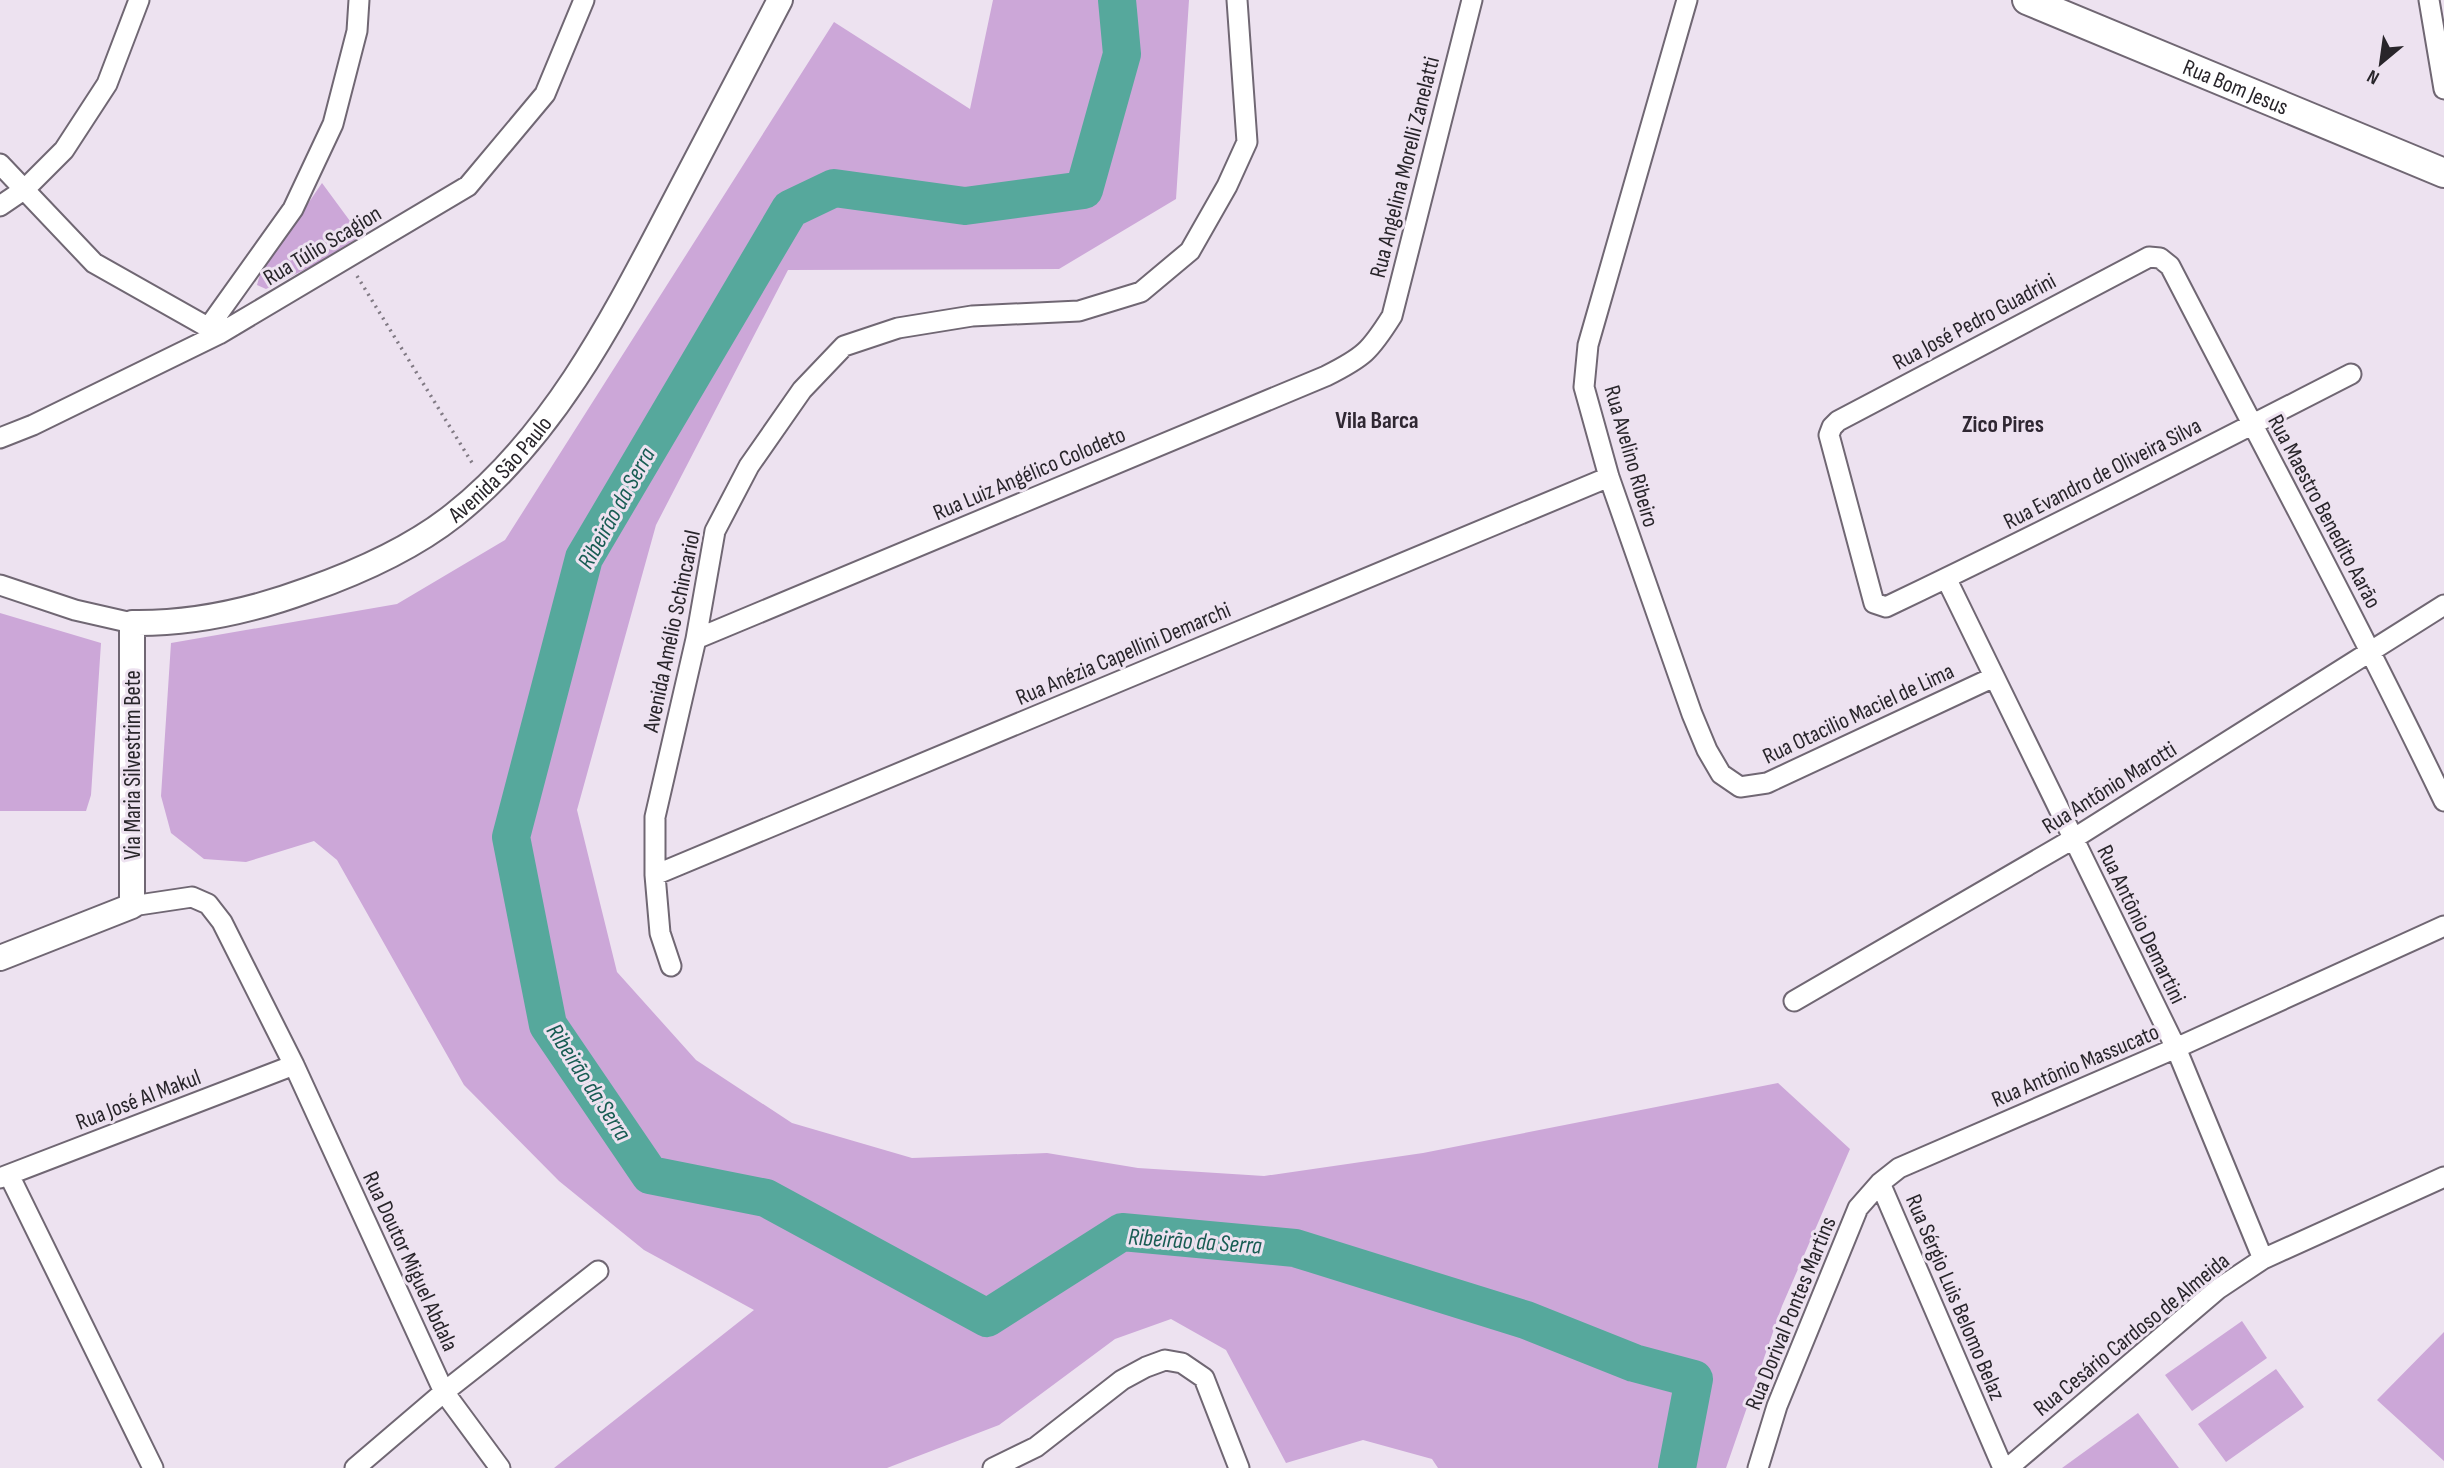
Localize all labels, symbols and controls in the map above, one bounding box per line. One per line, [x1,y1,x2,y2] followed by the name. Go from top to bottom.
[2346,28,2416,98] north arrow
[2179,53,2292,122] street label: Rua Bom Jesus
[1364,54,1446,281] street label: Rua Angelina Morelli Zanelatti
[2363,64,2384,89] text: N
[258,200,387,292] street label: Rua Túlio Scagion
[1888,267,2061,377] street label: Rua José Pedro Guadrini
[1597,382,1665,530] street label: Rua Avelino Ribeiro
[1335,406,1419,435] district label: Vila Barca
[1962,410,2044,439] district label: Zico Pires
[2261,410,2387,613] street label: Rua Maestro Benedito Aarão
[442,411,558,530] street label: Avenida São Paulo
[1999,412,2206,536] street label: Rua Evandro de Oliveira Silva
[929,421,1130,527] street label: Rua Luiz Angélico Colodeto
[571,442,662,574] water label: Ribeirão da Serra
[637,528,707,736] street label: Avenida Amélio Schincariol
[1012,596,1235,712] street label: Rua Anézia Capellini Demarchi
[1758,657,1958,770] street label: Rua Otacilio Maciel de Lima
[119,670,147,860] street label: Via Maria Silvestrim Bete
[2037,735,2182,840] street label: Rua Antônio Marotti
[2091,840,2192,1008] street label: Rua Antônio Demartini
[540,1018,637,1147] water label: Ribeirão da Serra
[1987,1018,2163,1114] street label: Rua Antônio Massucato
[72,1063,205,1137] street label: Rua José Al Makul
[356,1167,464,1356] street label: Rua Doutor Miguel Abdala
[1899,1190,2011,1405] street label: Rua Sérgio Luis Belomo Belaz
[1739,1213,1842,1414] street label: Rua Dorival Pontes Martins
[1127,1222,1263,1261] water label: Ribeirão da Serra
[2028,1247,2235,1422] street label: Rua Cesário Cardoso de Almeida

